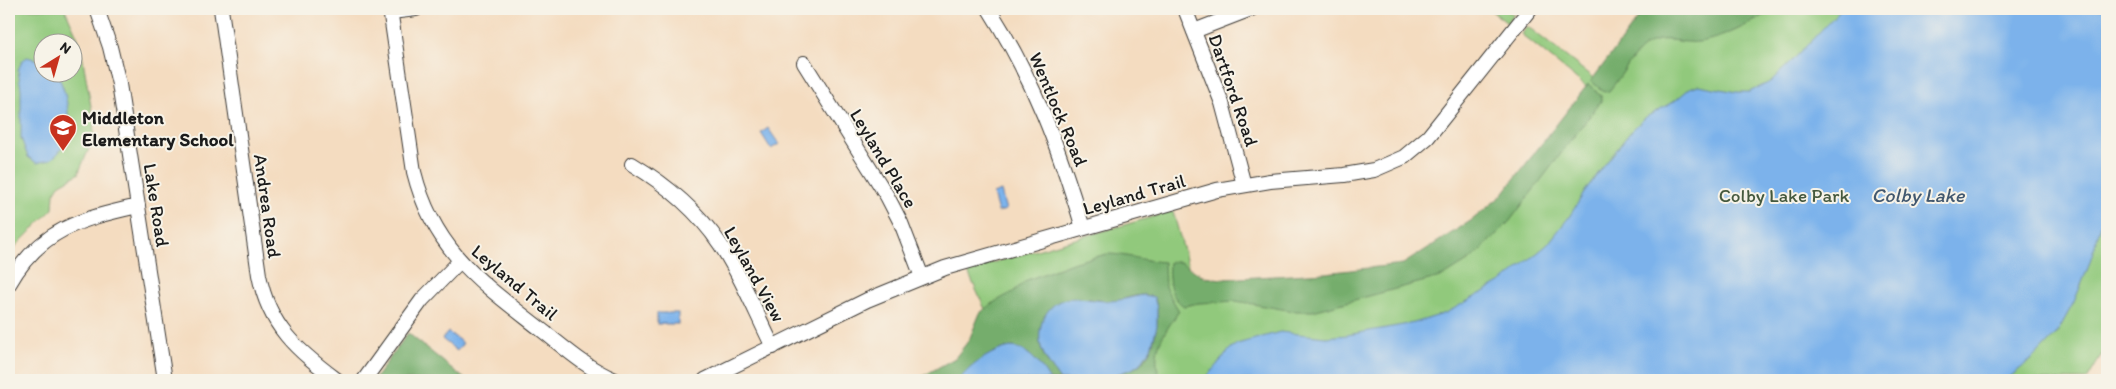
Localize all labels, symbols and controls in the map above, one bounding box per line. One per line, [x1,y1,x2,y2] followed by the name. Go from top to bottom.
[1204,31,1264,150] street label: Dartford Road
[32,32,82,82] north arrow
[57,38,74,58] text: N
[1024,49,1093,170] street label: Wentlock Road
[845,104,922,212] street label: Leyland Place
[82,106,234,151] place label: Middleton Elementary School
[48,113,78,152] school or university icon: Middleton Elementary School
[249,153,286,260] street label: Andrea Road
[139,162,174,248] street label: Lake Road
[1080,169,1189,220] street label: Leyland Trail
[1871,183,1966,207] water label: Colby Lake
[1719,184,1850,207] park label: Colby Lake Park
[719,222,790,326] street label: Leyland View
[467,240,563,326] street label: Leyland Trail

